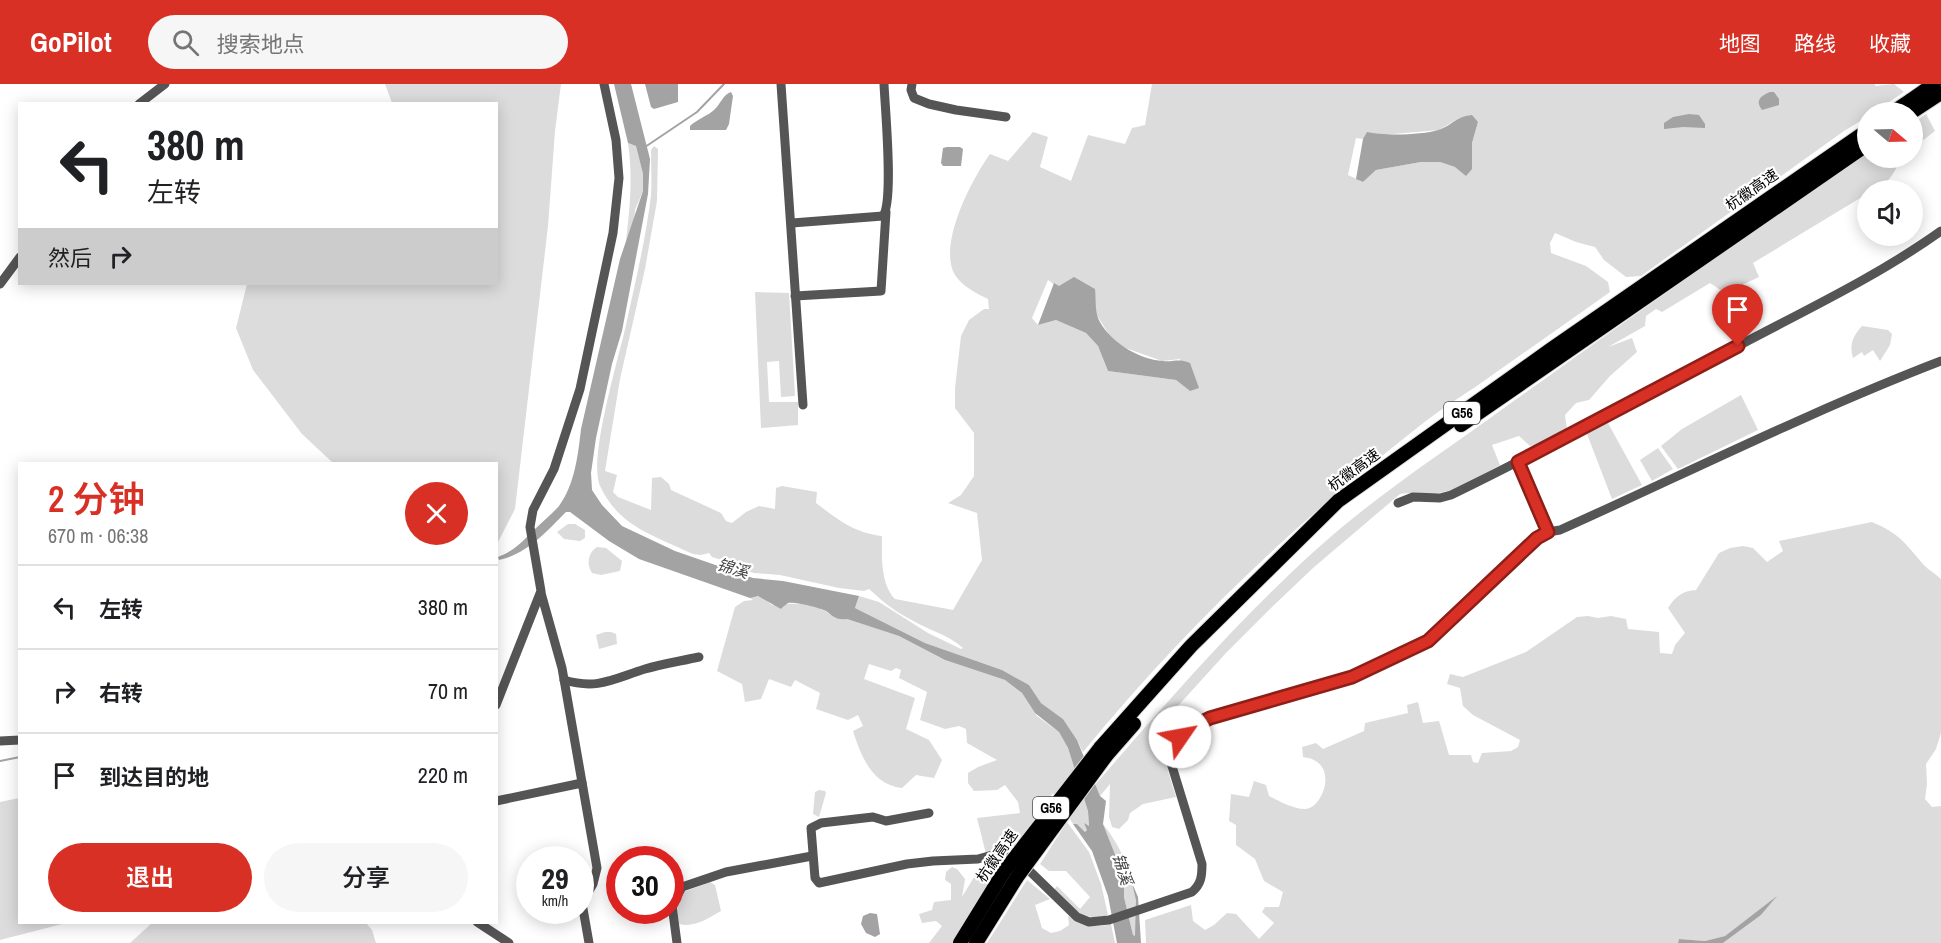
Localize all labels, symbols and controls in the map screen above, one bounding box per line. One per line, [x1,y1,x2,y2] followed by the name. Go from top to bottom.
[148,15,568,69] search box
[30,23,112,61] text: GoPilot
[169,26,202,59] icon: search
[217,29,305,59] text: 搜索地点
[1719,29,1761,58] text: 地图
[1794,29,1836,58] text: 路线
[1869,29,1911,58] text: 收藏
[1857,102,1923,168] north arrow
[1857,102,1923,246] map controls
[147,117,245,173] text: 380 m
[48,126,126,204] icon: left
[1721,164,1782,215] street label: 杭徽高速
[147,174,201,210] text: 左转
[1857,180,1923,246] button: sound
[104,240,137,273] icon: right
[48,243,92,273] text: 然后
[1712,284,1763,346] pin
[1721,293,1754,326] icon: arrive
[1444,402,1480,424] road number: G56
[1323,443,1384,496] street label: 杭徽高速
[48,475,145,523] text: 2 分钟
[405,482,468,545] button: close
[48,522,148,549] text: 670 m · 06:38
[715,553,753,584] water label: 锦溪
[48,591,81,624] icon: left
[418,592,468,622] text: 380 m
[99,594,143,624] text: 左转
[48,675,81,708] icon: right
[428,676,468,706] text: 70 m
[99,678,143,708] text: 右转
[1148,705,1212,769] position arrow
[48,759,81,792] icon: arrive
[418,760,468,790] text: 220 m
[99,762,209,792] text: 到达目的地
[1033,797,1069,819] road number: G56
[971,825,1022,886] street label: 杭徽高速
[48,843,252,912] button: 退出
[264,843,468,912] button: 分享
[606,846,684,924] speed limit sign: 30
[1108,850,1139,889] water label: 锦溪
[541,858,569,898] text: 29
[542,890,568,911] text: km/h

